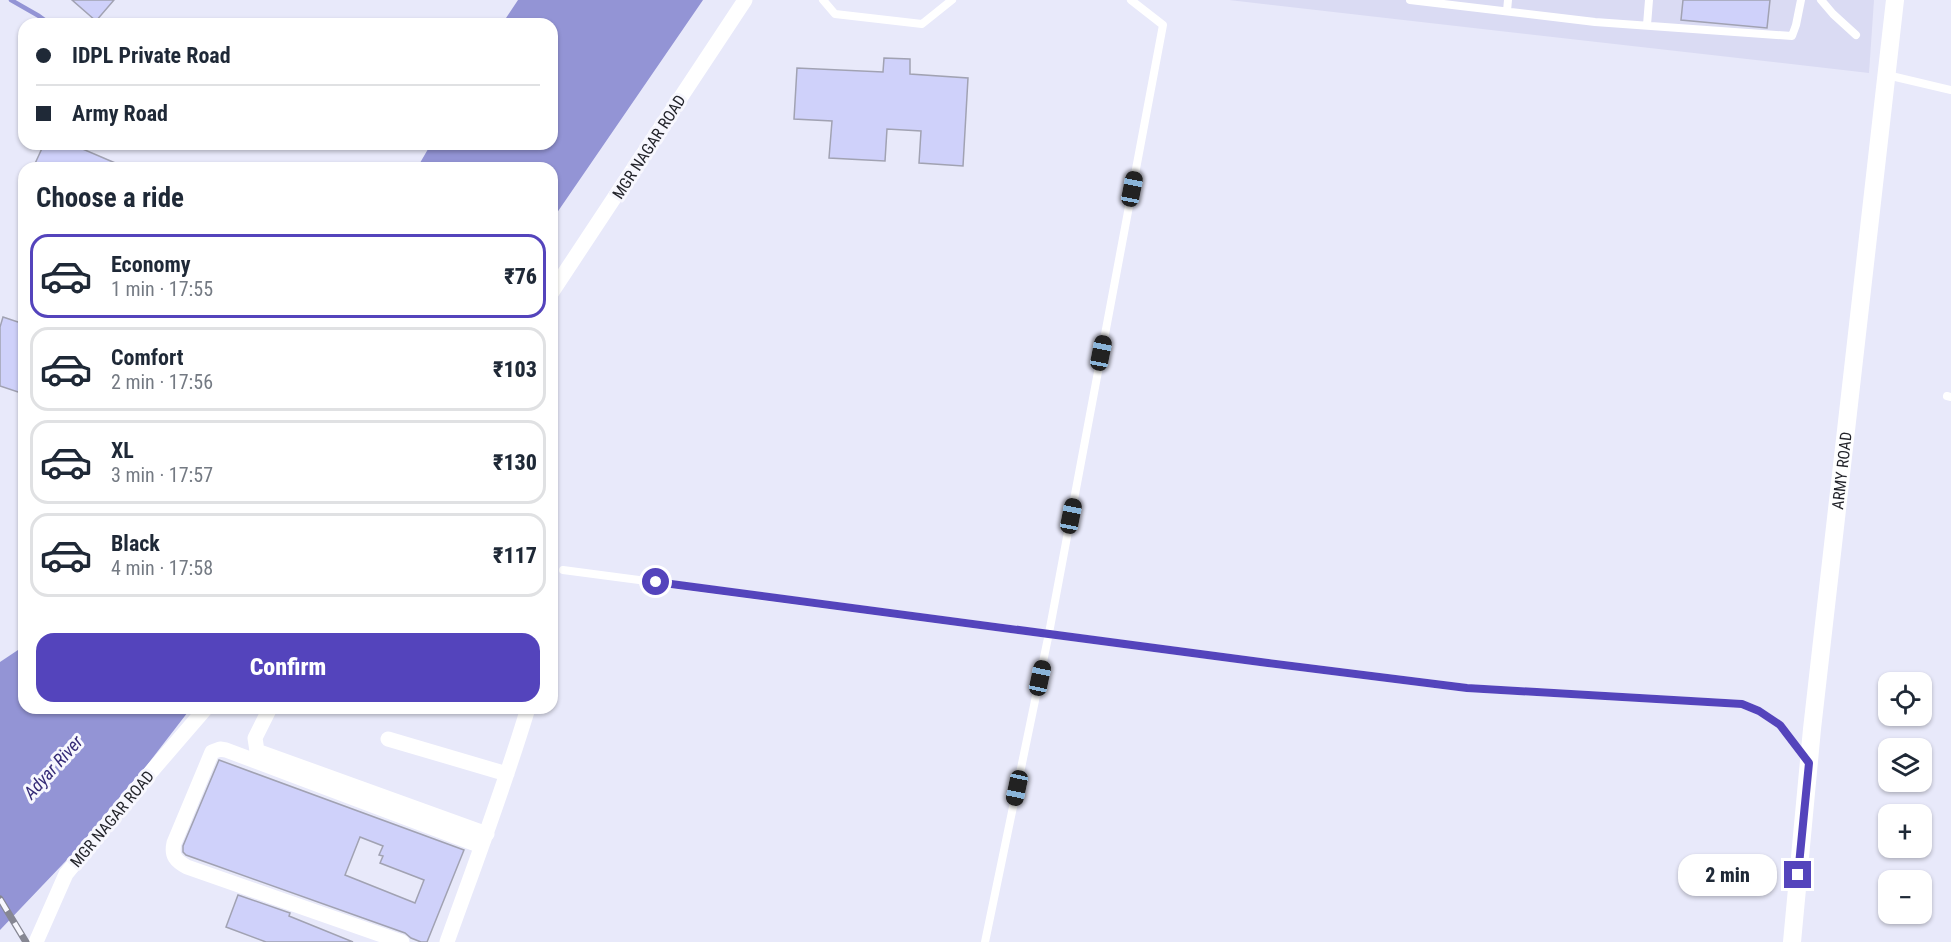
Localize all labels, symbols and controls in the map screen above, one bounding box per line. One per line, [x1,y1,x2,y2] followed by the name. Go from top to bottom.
[72,43,231,68] text: IDPL Private Road
[608,91,690,203] street label: MGR NAGAR ROAD
[72,101,168,126] text: Army Road
[1120,170,1144,208] car
[36,182,184,214] text: Choose a ride
[39,249,93,303] icon: car
[111,252,191,277] text: Economy
[504,264,537,289] text: ₹76
[111,277,213,301] text: 1 min · 17:55
[1089,334,1113,372] car
[39,342,93,396] icon: car
[111,345,184,370] text: Comfort
[493,357,537,382] text: ₹103
[111,370,213,394] text: 2 min · 17:56
[1828,431,1855,510] street label: ARMY ROAD
[39,435,93,489] icon: car
[111,438,134,463] text: XL
[493,450,537,475] text: ₹130
[111,463,213,487] text: 3 min · 17:57
[1059,497,1083,535] car
[39,528,93,582] icon: car
[111,531,160,556] text: Black
[493,543,537,568] text: ₹117
[111,556,213,580] text: 4 min · 17:58
[642,568,669,595] route start
[36,633,540,702] button: Confirm
[1027,659,1053,697] car
[1878,672,1932,924] map controls
[1878,672,1932,726] button: locate
[18,731,87,804] water label: Adyar River
[1878,738,1932,792] button: layers
[66,767,158,871] street label: MGR NAGAR ROAD
[1004,769,1030,807] car
[1878,804,1932,858] button: +
[1678,854,1777,896] callout: 2 min
[1784,861,1811,888] route end
[1705,863,1750,887] text: 2 min
[1878,870,1932,924] button: −

